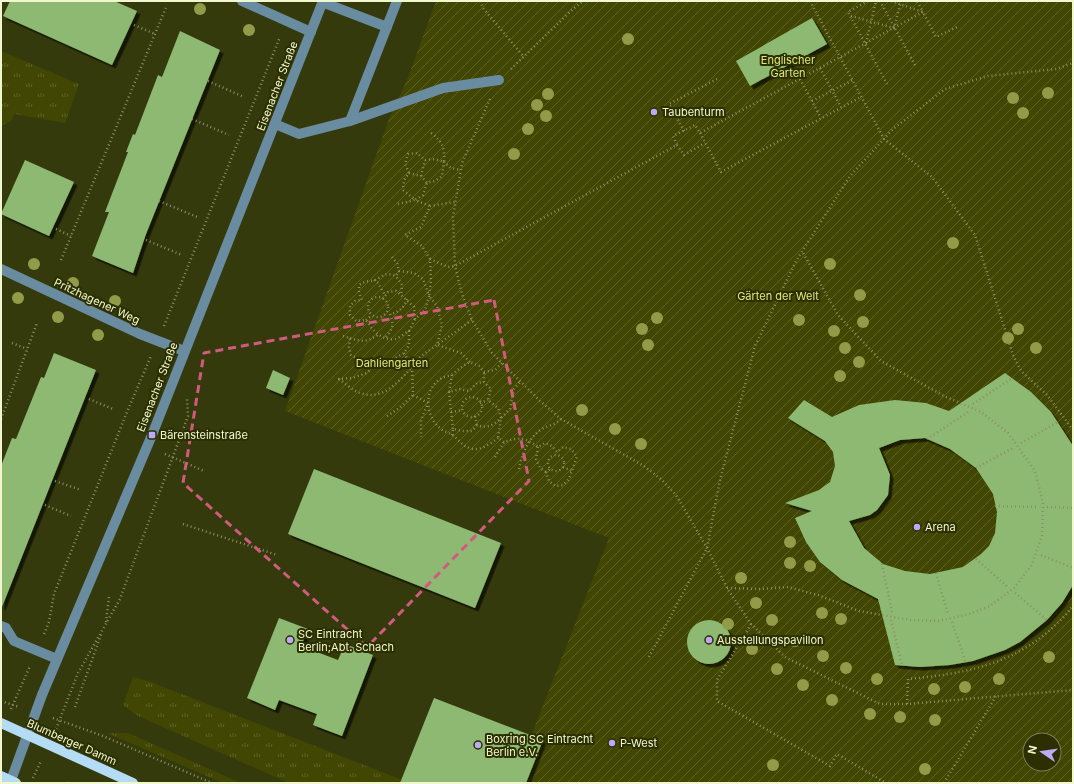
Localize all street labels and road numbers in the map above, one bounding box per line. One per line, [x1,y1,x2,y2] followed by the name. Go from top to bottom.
[253,39,301,133] street label: Eisenacher Straße
[52,275,142,327] street label: Pritzhagener Weg
[133,340,181,434] street label: Eisenacher Straße
[25,716,119,768] street label: Blumberger Damm

